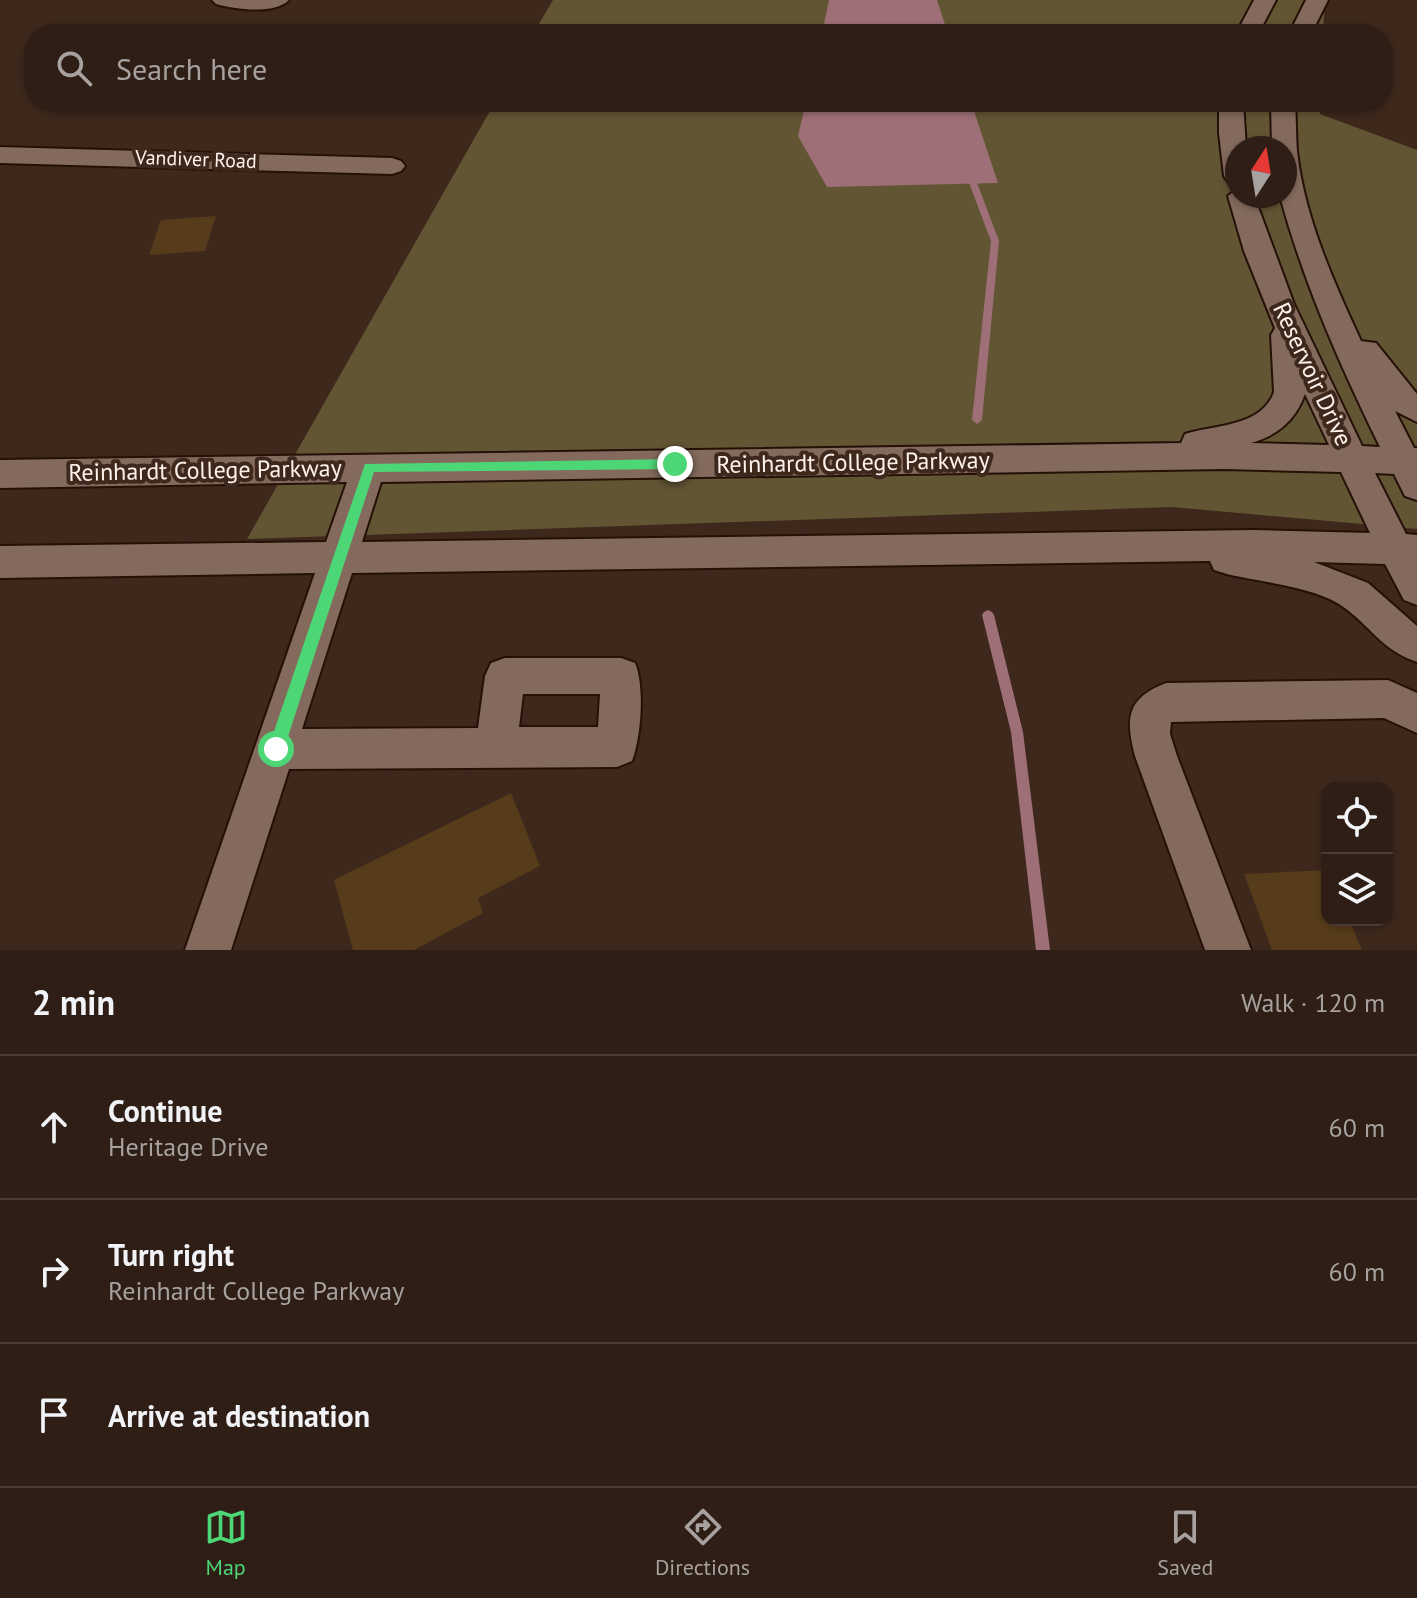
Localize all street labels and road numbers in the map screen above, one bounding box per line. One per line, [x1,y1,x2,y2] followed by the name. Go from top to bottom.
[134,144,257,174] street label: Vandiver Road
[1266,297,1360,451] street label: Reservoir Drive
[716,444,990,480] street label: Reinhardt College Parkway
[68,452,342,488] street label: Reinhardt College Parkway

